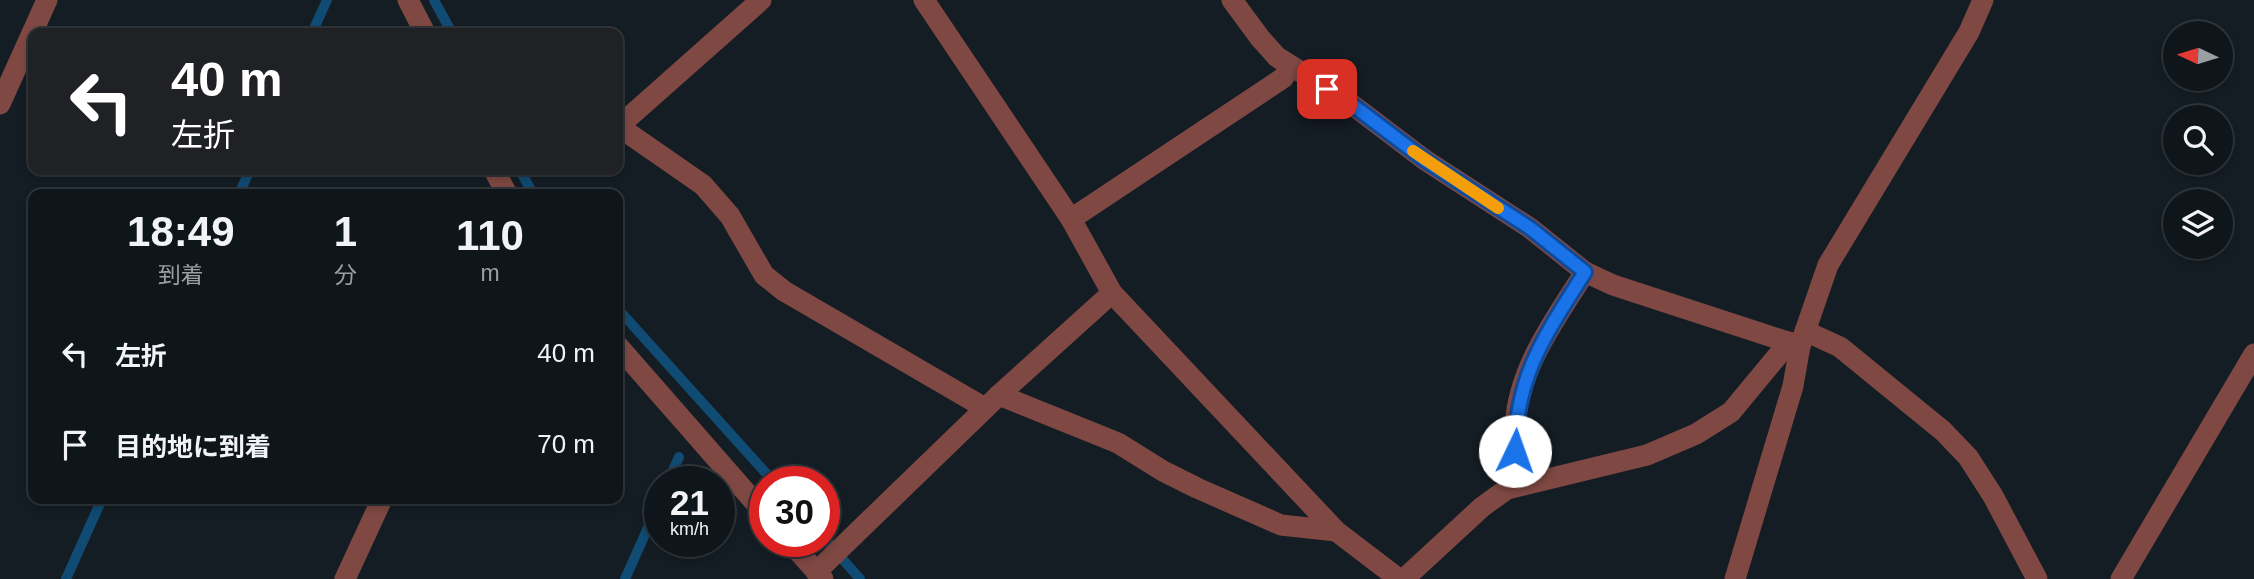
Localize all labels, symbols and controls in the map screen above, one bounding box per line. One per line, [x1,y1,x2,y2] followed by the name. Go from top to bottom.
[2163,21,2233,91] north arrow
[2163,21,2233,259] map controls
[171,52,283,106] text: 40 m
[56,56,147,147] icon: left
[1297,59,1357,119] pin
[1308,70,1346,108] icon: arrive
[2163,105,2233,175] button: search
[171,117,235,153] text: 左折
[2163,189,2233,259] button: layers
[127,208,235,255] text: 18:49
[334,208,357,255] text: 1
[456,212,524,259] text: 110
[480,260,500,286] text: m
[158,262,204,288] text: 到着
[334,262,357,288] text: 分
[56,335,94,373] icon: left
[537,338,595,368] text: 40 m
[115,341,167,371] text: 左折
[1478,414,1552,488] position arrow
[56,426,94,464] icon: arrive
[537,429,595,459] text: 70 m
[115,432,271,462] text: 目的地に到着
[749,466,840,557] speed limit sign: 30
[670,483,709,522] text: 21
[670,519,709,539] text: km/h

